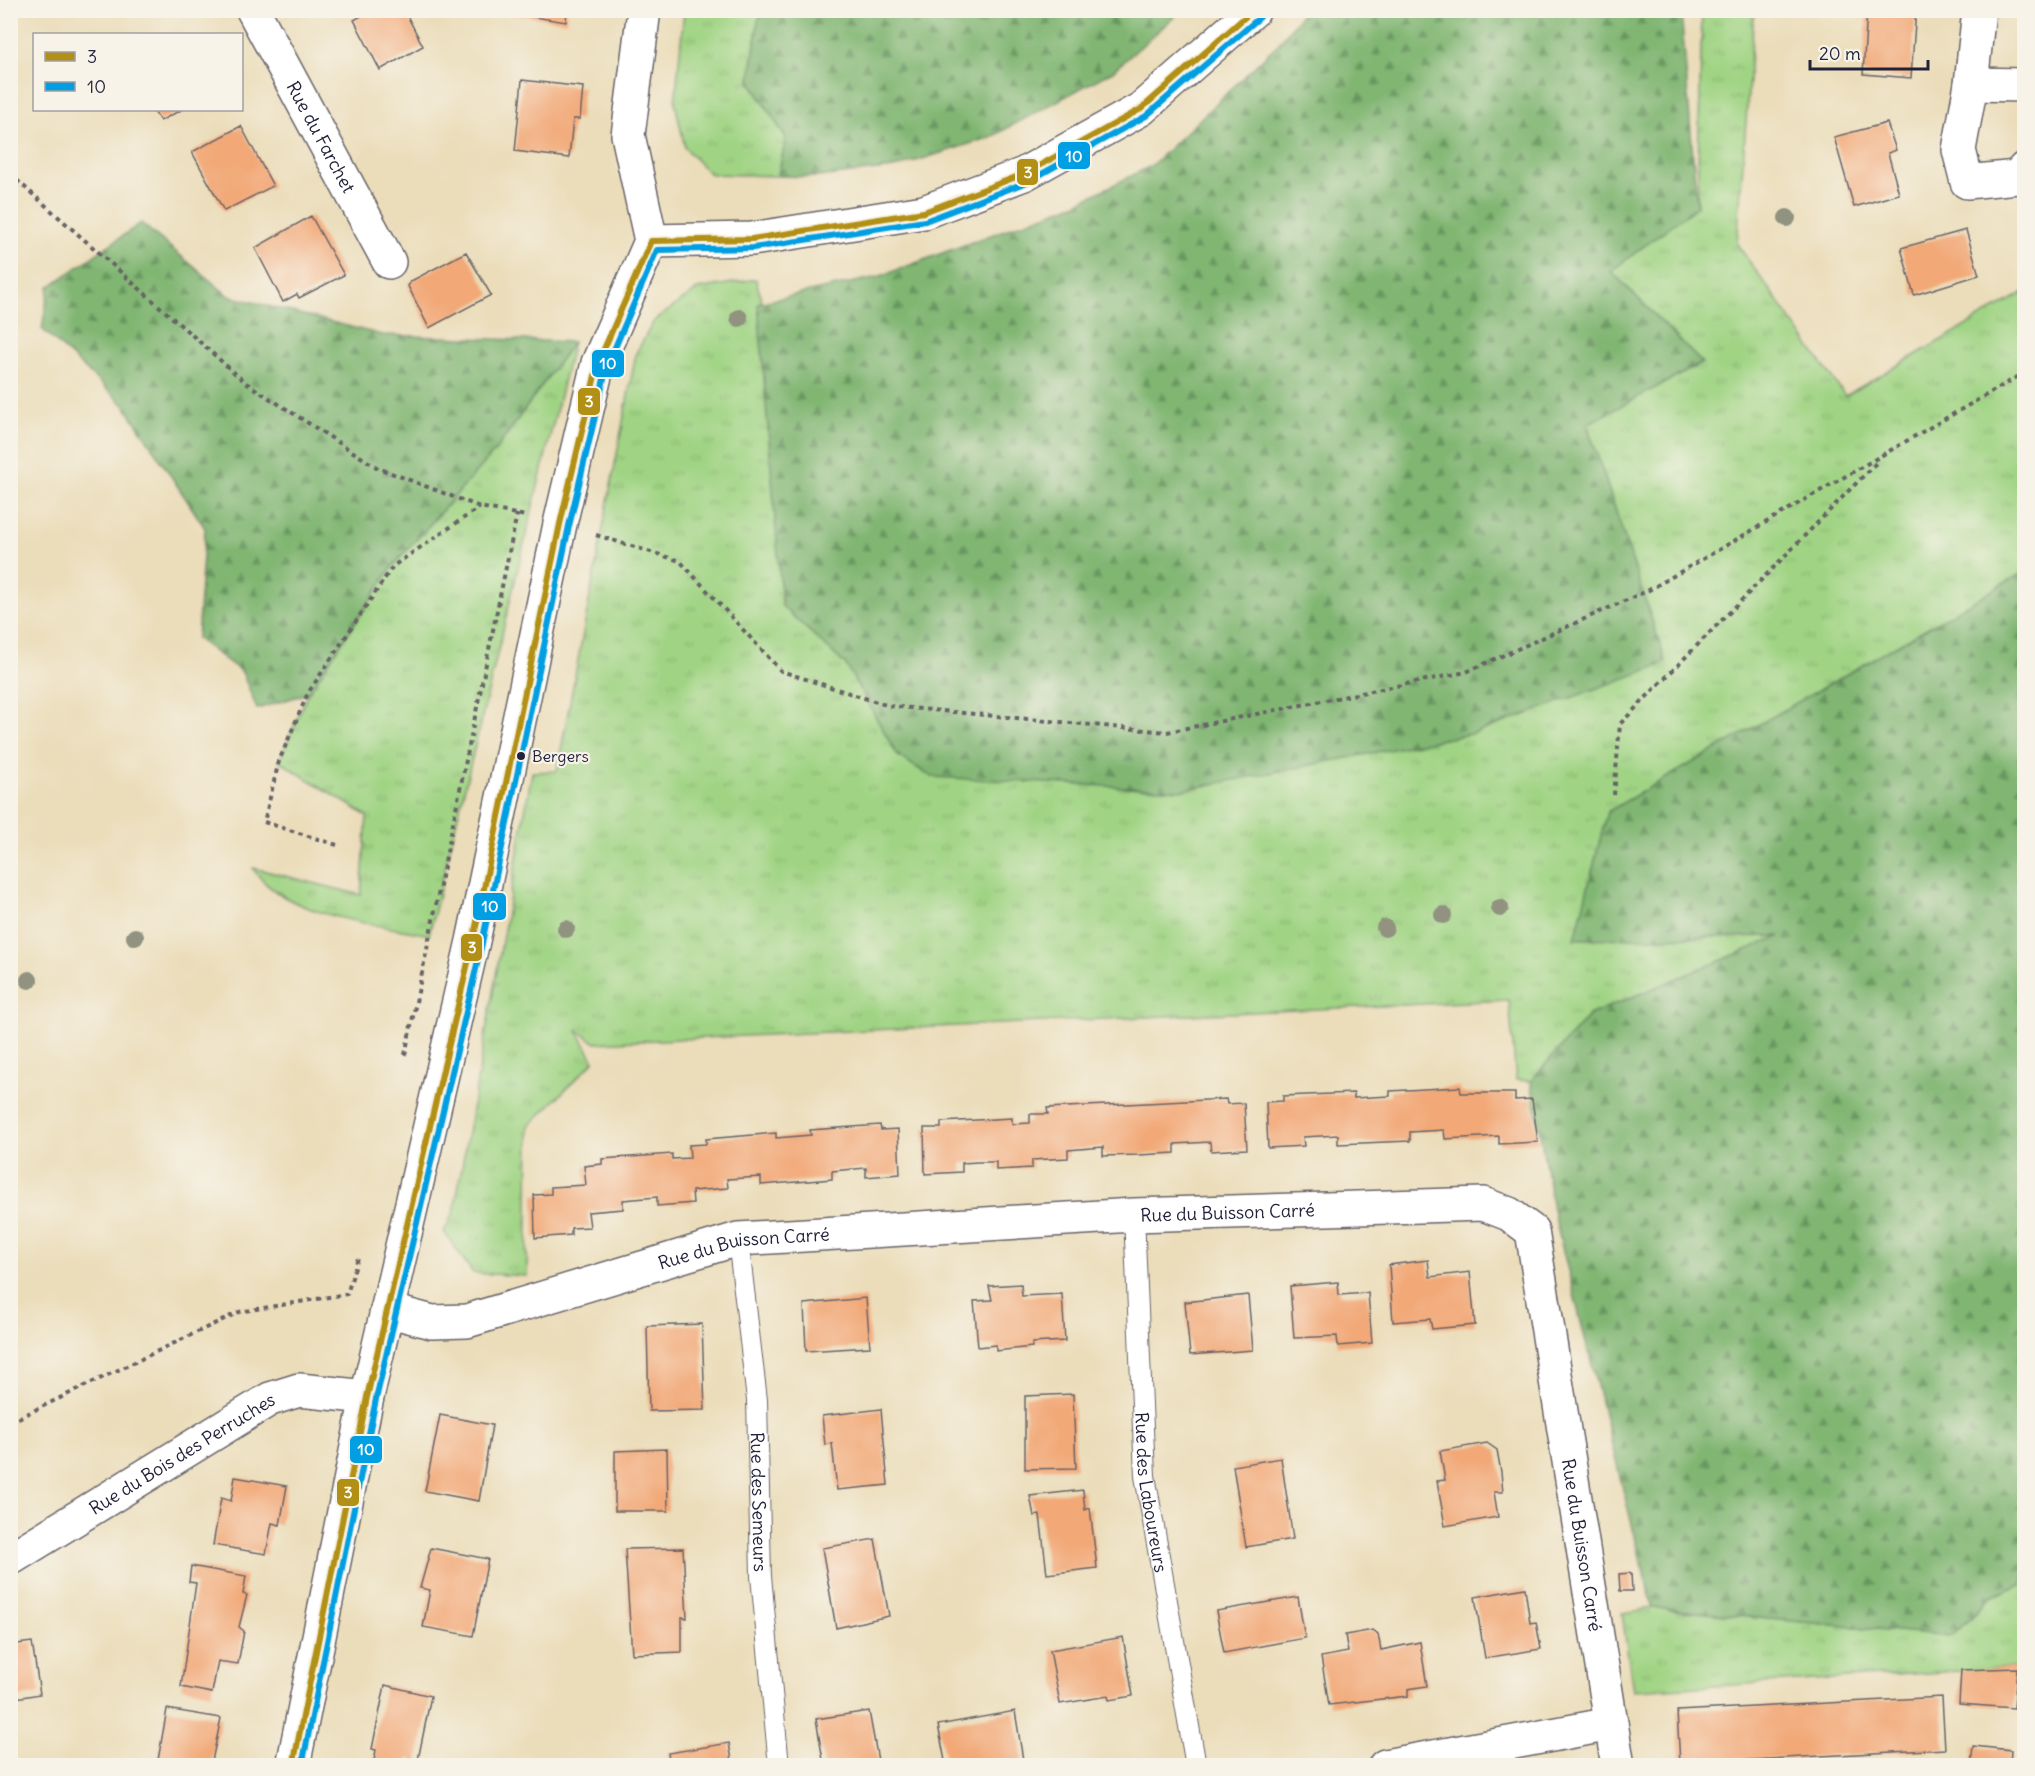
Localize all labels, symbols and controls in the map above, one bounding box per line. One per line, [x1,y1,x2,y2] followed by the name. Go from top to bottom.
[33,33,243,111] legend
[1810,33,1928,71] scale bar
[1819,42,1861,65] text: 20 m
[87,45,97,68] text: 3
[87,75,106,98] text: 10
[282,77,361,196] street label: Rue du Farchet
[1057,141,1091,170] line badge: 10
[1066,146,1082,166] text: 10
[1016,158,1039,186] line badge: 3
[1023,162,1033,182] text: 3
[591,349,625,378] line badge: 10
[600,353,616,373] text: 10
[577,387,601,416] line badge: 3
[584,391,594,411] text: 3
[532,746,589,766] place label: Bergers
[515,750,527,762] marker: Bergers
[472,892,507,921] line badge: 10
[482,896,498,916] text: 10
[460,933,483,962] line badge: 3
[467,937,477,957] text: 3
[1140,1198,1315,1226] street label: Rue du Buisson Carré
[655,1222,830,1274] street label: Rue du Buisson Carré
[85,1387,277,1519] street label: Rue du Bois des Perruches
[1131,1412,1173,1574] street label: Rue des Laboureurs
[746,1432,772,1572] street label: Rue des Semeurs
[349,1435,383,1464] line badge: 10
[358,1439,374,1459] text: 10
[1557,1457,1608,1633] street label: Rue du Buisson Carré
[336,1478,360,1507] line badge: 3
[343,1482,353,1502] text: 3

